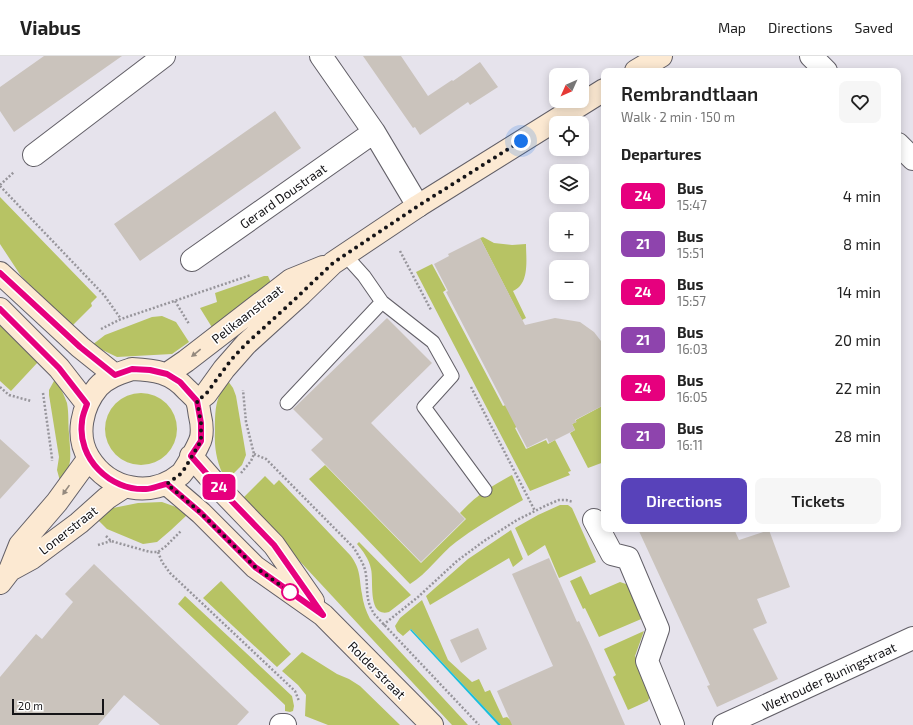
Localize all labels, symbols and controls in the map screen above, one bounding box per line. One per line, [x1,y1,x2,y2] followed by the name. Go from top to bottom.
[20,16,81,39] text: Viabus
[718,19,746,36] text: Map
[768,19,833,36] text: Directions
[855,19,893,36] text: Saved
[549,68,589,108] north arrow
[549,68,589,300] map controls
[839,81,881,123] button: heart
[621,82,758,105] text: Rembrandtlaan
[621,109,735,125] text: Walk · 2 min · 150 m
[549,116,589,156] button: locate
[511,131,531,151] your location
[621,145,701,163] text: Departures
[236,160,330,232] street label: Gerard Doustraat
[549,164,589,204] button: layers
[677,179,703,197] text: Bus
[634,187,652,204] text: 24
[843,187,881,205] text: 4 min
[677,197,707,213] text: 15:47
[549,212,589,252] button: +
[677,227,703,245] text: Bus
[636,235,650,252] text: 21
[843,235,881,253] text: 8 min
[677,245,704,261] text: 15:51
[549,260,589,300] button: −
[677,275,703,293] text: Bus
[208,281,286,347] street label: Pelikaanstraat
[634,283,652,300] text: 24
[837,283,881,301] text: 14 min
[677,293,706,309] text: 15:57
[677,323,703,341] text: Bus
[636,331,650,348] text: 21
[835,331,881,349] text: 20 min
[677,341,708,357] text: 16:03
[191,349,202,358] one-way arrow
[677,371,703,389] text: Bus
[634,379,652,396] text: 24
[835,379,881,397] text: 22 min
[677,389,708,405] text: 16:05
[677,419,703,437] text: Bus
[636,427,650,444] text: 21
[835,427,881,445] text: 28 min
[677,437,703,453] text: 16:11
[201,474,237,500] line badge: 24
[210,478,228,495] text: 24
[621,478,747,524] button: Directions
[755,478,881,524] button: Tickets
[62,484,70,495] one-way arrow
[36,502,100,558] street label: Lonerstraat
[281,583,299,601] unlabelled marker
[345,638,409,702] street label: Rolderstraat
[760,639,898,715] street label: Wethouder Buningstraat
[12,697,104,716] scale bar
[18,699,43,712] text: 20 m

